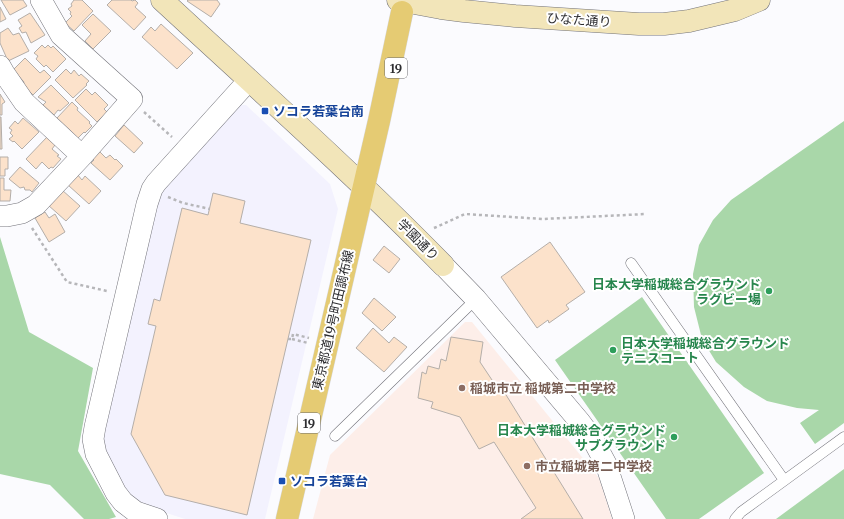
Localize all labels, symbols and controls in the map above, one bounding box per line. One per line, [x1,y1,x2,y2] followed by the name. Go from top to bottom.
[546,9,612,31] street label: ひなた通り
[385,58,407,78] road number: 19
[273,103,364,120] place label: ソコラ若葉台南
[260,106,270,116] marker: ソコラ若葉台南
[394,216,442,264] street label: 学園通り
[309,248,357,392] street label: 東京都道19号町田調布線
[592,276,761,308] place label: 日本大学稲城総合グラウンド ラグビー場
[764,286,774,296] marker: 日本大学稲城総合グラウンド ラグビー場
[621,335,790,367] place label: 日本大学稲城総合グラウンド テニスコート
[608,345,618,355] marker: 日本大学稲城総合グラウンド テニスコート
[470,380,616,397] place label: 稲城市立 稲城第二中学校
[457,383,467,393] marker: 稲城市立 稲城第二中学校
[298,413,320,433] road number: 19
[497,422,666,454] place label: 日本大学稲城総合グラウンド サブグラウンド
[669,432,679,442] marker: 日本大学稲城総合グラウンド サブグラウンド
[535,458,652,475] place label: 市立稲城第二中学校
[522,461,532,471] marker: 市立稲城第二中学校
[290,473,368,490] place label: ソコラ若葉台
[277,476,287,486] marker: ソコラ若葉台

